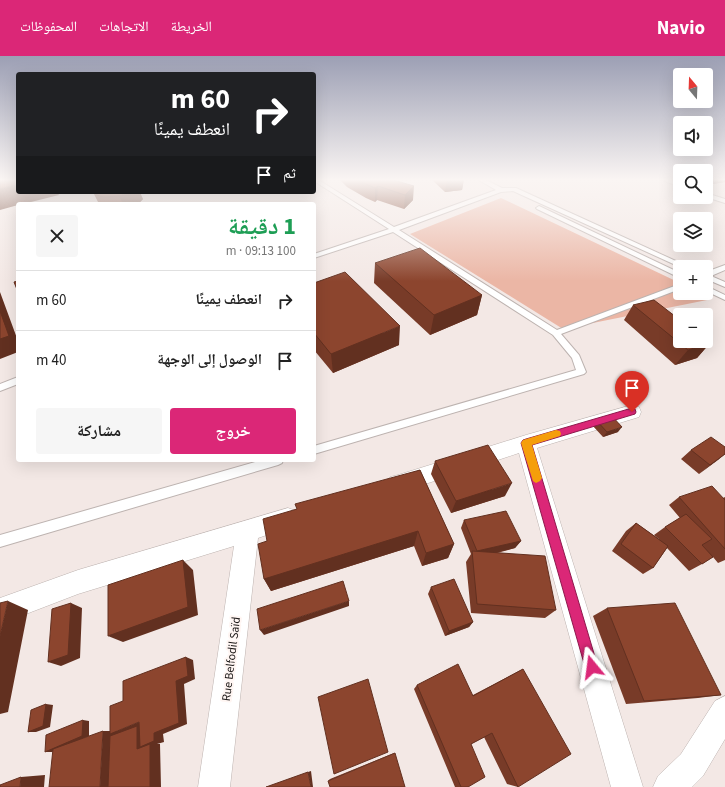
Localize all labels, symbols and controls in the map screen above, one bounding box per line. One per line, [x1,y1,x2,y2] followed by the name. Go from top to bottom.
[657,15,705,42] text: Navio
[20,17,77,37] text: المحفوظات
[99,17,149,37] text: الاتجاهات
[171,17,212,37] text: الخريطة
[673,68,713,108] north arrow
[673,68,713,348] map controls
[171,79,230,119] text: 60 m
[244,88,296,140] icon: right
[673,116,713,156] button: sound
[154,117,230,142] text: انعطف يمينًا
[283,163,296,184] text: ثم
[253,164,275,186] icon: arrive
[673,164,713,204] button: search
[228,209,296,244] text: 1 دقيقة
[673,212,713,252] button: layers
[36,215,78,257] button: close
[226,242,296,260] text: 100 m · 09:13
[673,260,713,300] button: +
[195,289,262,310] text: انعطف يمينًا
[36,290,66,311] text: 60 m
[274,290,296,312] icon: right
[673,308,713,348] button: −
[157,349,262,370] text: الوصول إلى الوجهة
[36,350,66,371] text: 40 m
[274,350,296,372] icon: arrive
[615,371,649,412] pin
[621,377,643,399] icon: arrive
[36,408,162,454] button: مشاركة
[170,408,296,454] button: خروج
[218,616,245,702] street label: Rue Belfodil Saïd
[571,646,613,688] position arrow

